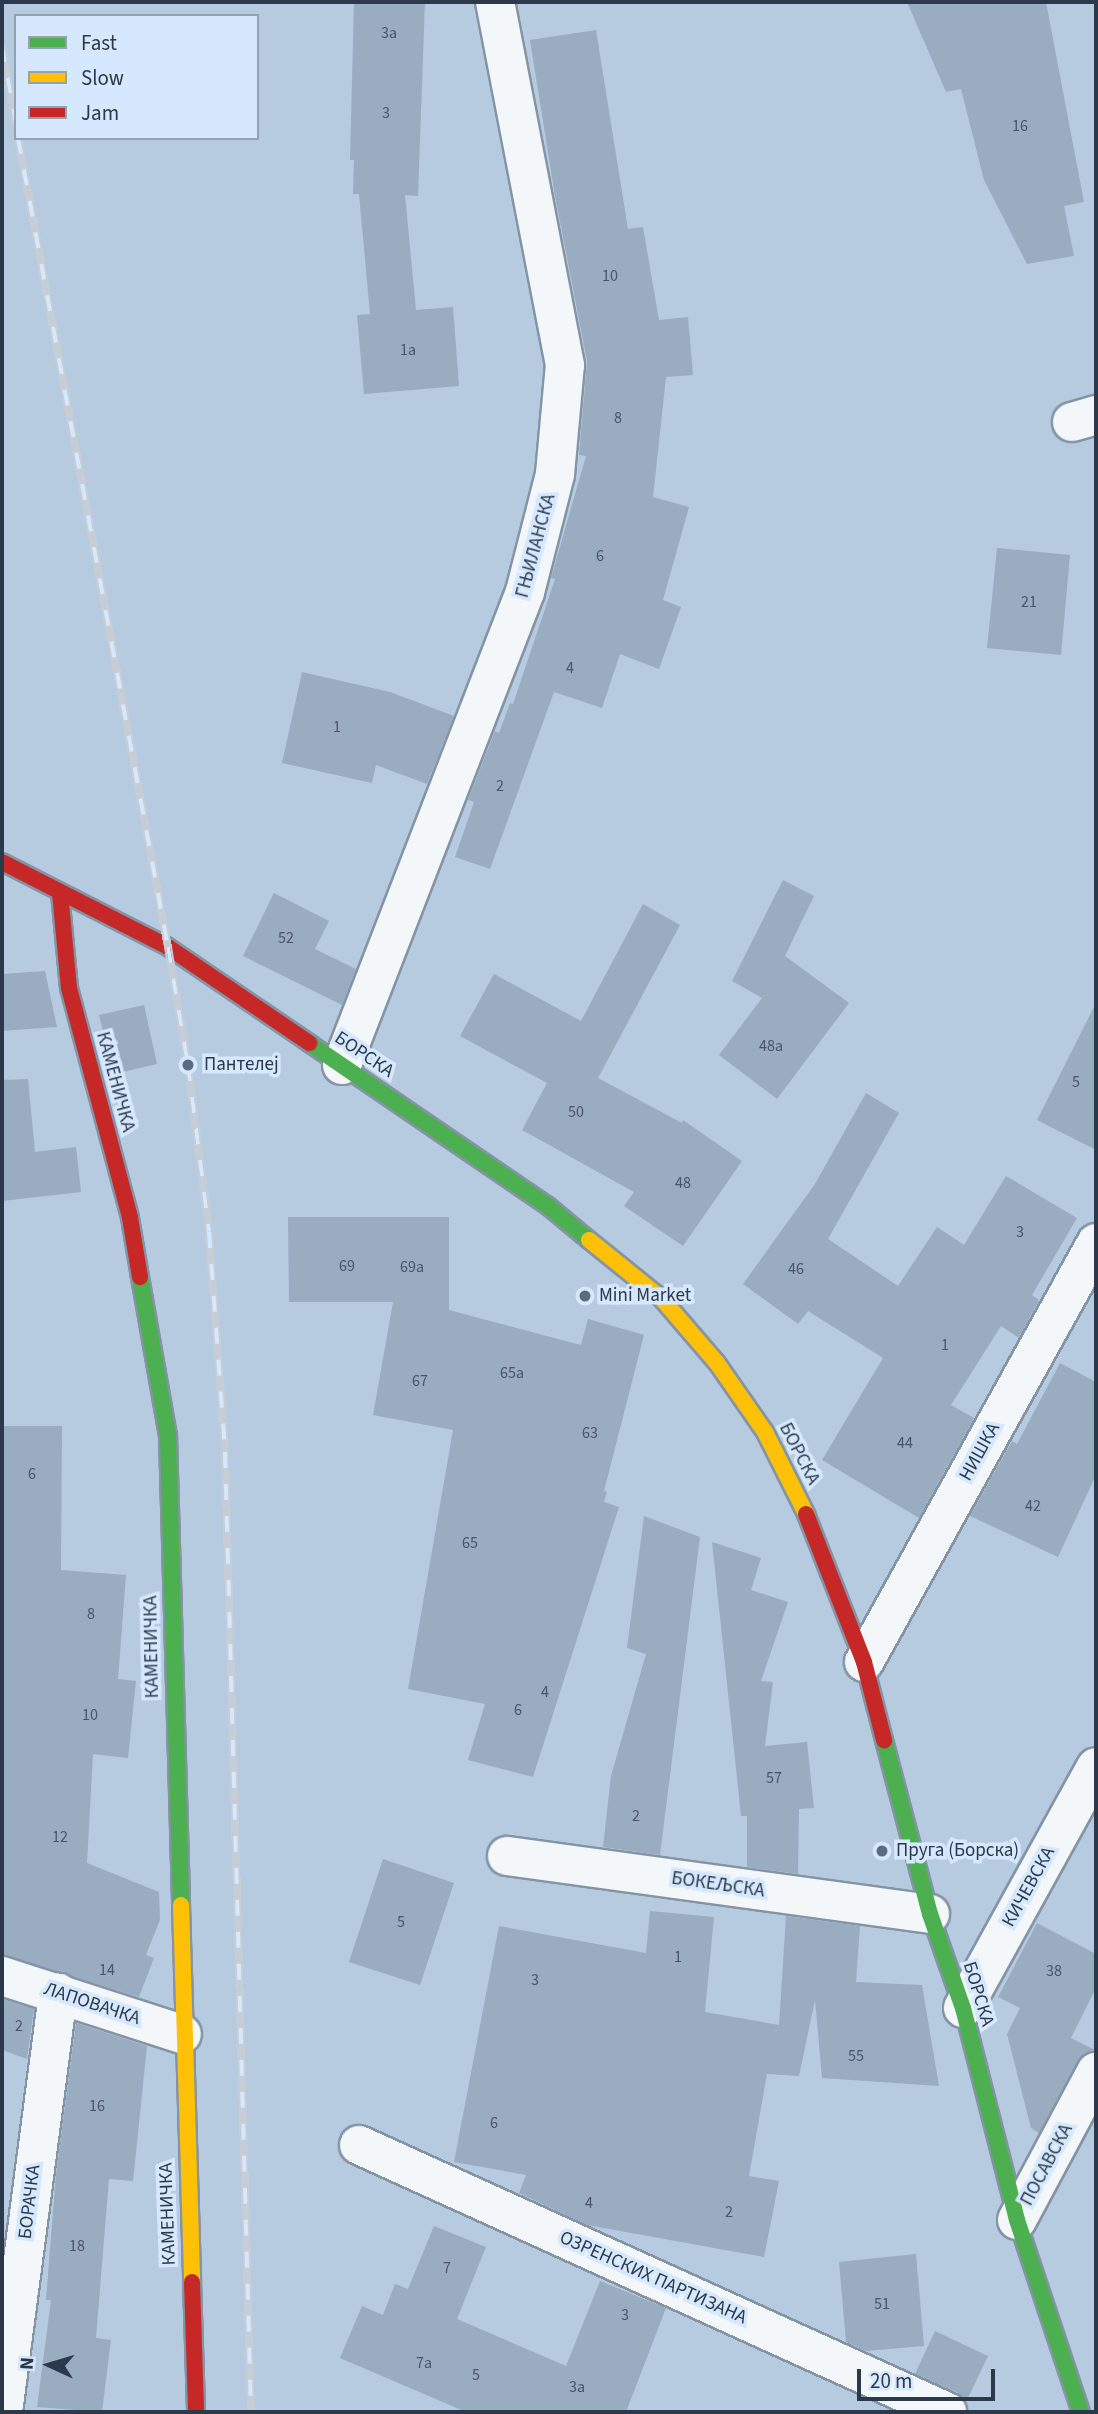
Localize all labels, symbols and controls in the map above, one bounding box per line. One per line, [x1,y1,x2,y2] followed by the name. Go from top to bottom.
[14,14,259,140] legend
[381,23,397,43] house number: 3a
[81,28,117,58] text: Fast
[81,63,124,93] text: Slow
[81,98,119,128] text: Jam
[382,103,390,123] house number: 3
[1012,116,1028,136] house number: 16
[602,266,618,286] house number: 10
[400,340,416,360] house number: 1a
[614,408,622,428] house number: 8
[511,492,561,600] street label: ГЊИЛАНСКА
[596,546,604,566] house number: 6
[1021,592,1037,612] house number: 21
[566,658,574,678] house number: 4
[333,717,341,737] house number: 1
[496,776,504,796] house number: 2
[278,928,294,948] house number: 52
[330,1027,398,1083] street label: БОРСКА
[91,1029,139,1135] street label: КАМЕНИЧКА
[759,1036,783,1056] house number: 48a
[204,1054,279,1076] place label: Пантелеј
[178,1055,198,1075] marker: Пантелеј
[1072,1072,1080,1092] house number: 5
[568,1102,584,1122] house number: 50
[675,1173,691,1193] house number: 48
[1016,1222,1024,1242] house number: 3
[339,1256,355,1276] house number: 69
[400,1257,424,1277] house number: 69a
[788,1259,804,1279] house number: 46
[599,1285,691,1307] place label: Mini Market
[577,1288,593,1304] marker: Mini Market
[941,1335,949,1355] house number: 1
[500,1363,524,1383] house number: 65a
[412,1371,428,1391] house number: 67
[774,1419,824,1489] street label: БОРСКА
[955,1419,1005,1485] street label: НИШКА
[582,1423,598,1443] house number: 63
[897,1433,913,1453] house number: 44
[28,1464,36,1484] house number: 6
[1025,1496,1041,1516] house number: 42
[462,1533,478,1553] house number: 65
[140,1595,164,1699] street label: КАМЕНИЧКА
[87,1604,95,1624] house number: 8
[541,1682,549,1702] house number: 4
[514,1700,522,1720] house number: 6
[82,1705,98,1725] house number: 10
[766,1768,782,1788] house number: 57
[632,1806,640,1826] house number: 2
[52,1827,68,1847] house number: 12
[896,1840,1019,1862] place label: Пруга (Борска)
[874,1843,890,1859] marker: Пруга (Борска)
[998,1843,1060,1931] street label: КИЧЕВСКА
[670,1867,766,1903] street label: БОКЕЉСКА
[397,1912,405,1932] house number: 5
[674,1947,682,1967] house number: 1
[957,1959,999,2029] street label: БОРСКА
[99,1960,115,1980] house number: 14
[1046,1961,1062,1981] house number: 38
[531,1970,539,1990] house number: 3
[41,1978,143,2030] street label: ЛАПОВАЧКА
[15,2016,23,2036] house number: 2
[848,2046,864,2066] house number: 55
[89,2096,105,2116] house number: 16
[490,2113,498,2133] house number: 6
[1016,2120,1078,2210] street label: ПОСАВСКА
[155,2162,181,2266] street label: КАМЕНИЧКА
[14,2163,46,2241] street label: БОРАЧКА
[585,2193,593,2213] house number: 4
[725,2202,733,2222] house number: 2
[556,2226,750,2330] street label: ОЗРЕНСКИХ ПАРТИЗАНА
[69,2236,85,2256] house number: 18
[443,2258,451,2278] house number: 7
[874,2294,890,2314] house number: 51
[621,2305,629,2325] house number: 3
[14,2330,84,2400] north arrow
[416,2353,432,2373] house number: 7a
[860,2354,998,2398] scale bar
[14,2356,41,2371] text: N
[472,2365,480,2385] house number: 5
[870,2366,912,2396] text: 20 m
[569,2377,585,2397] house number: 3a

